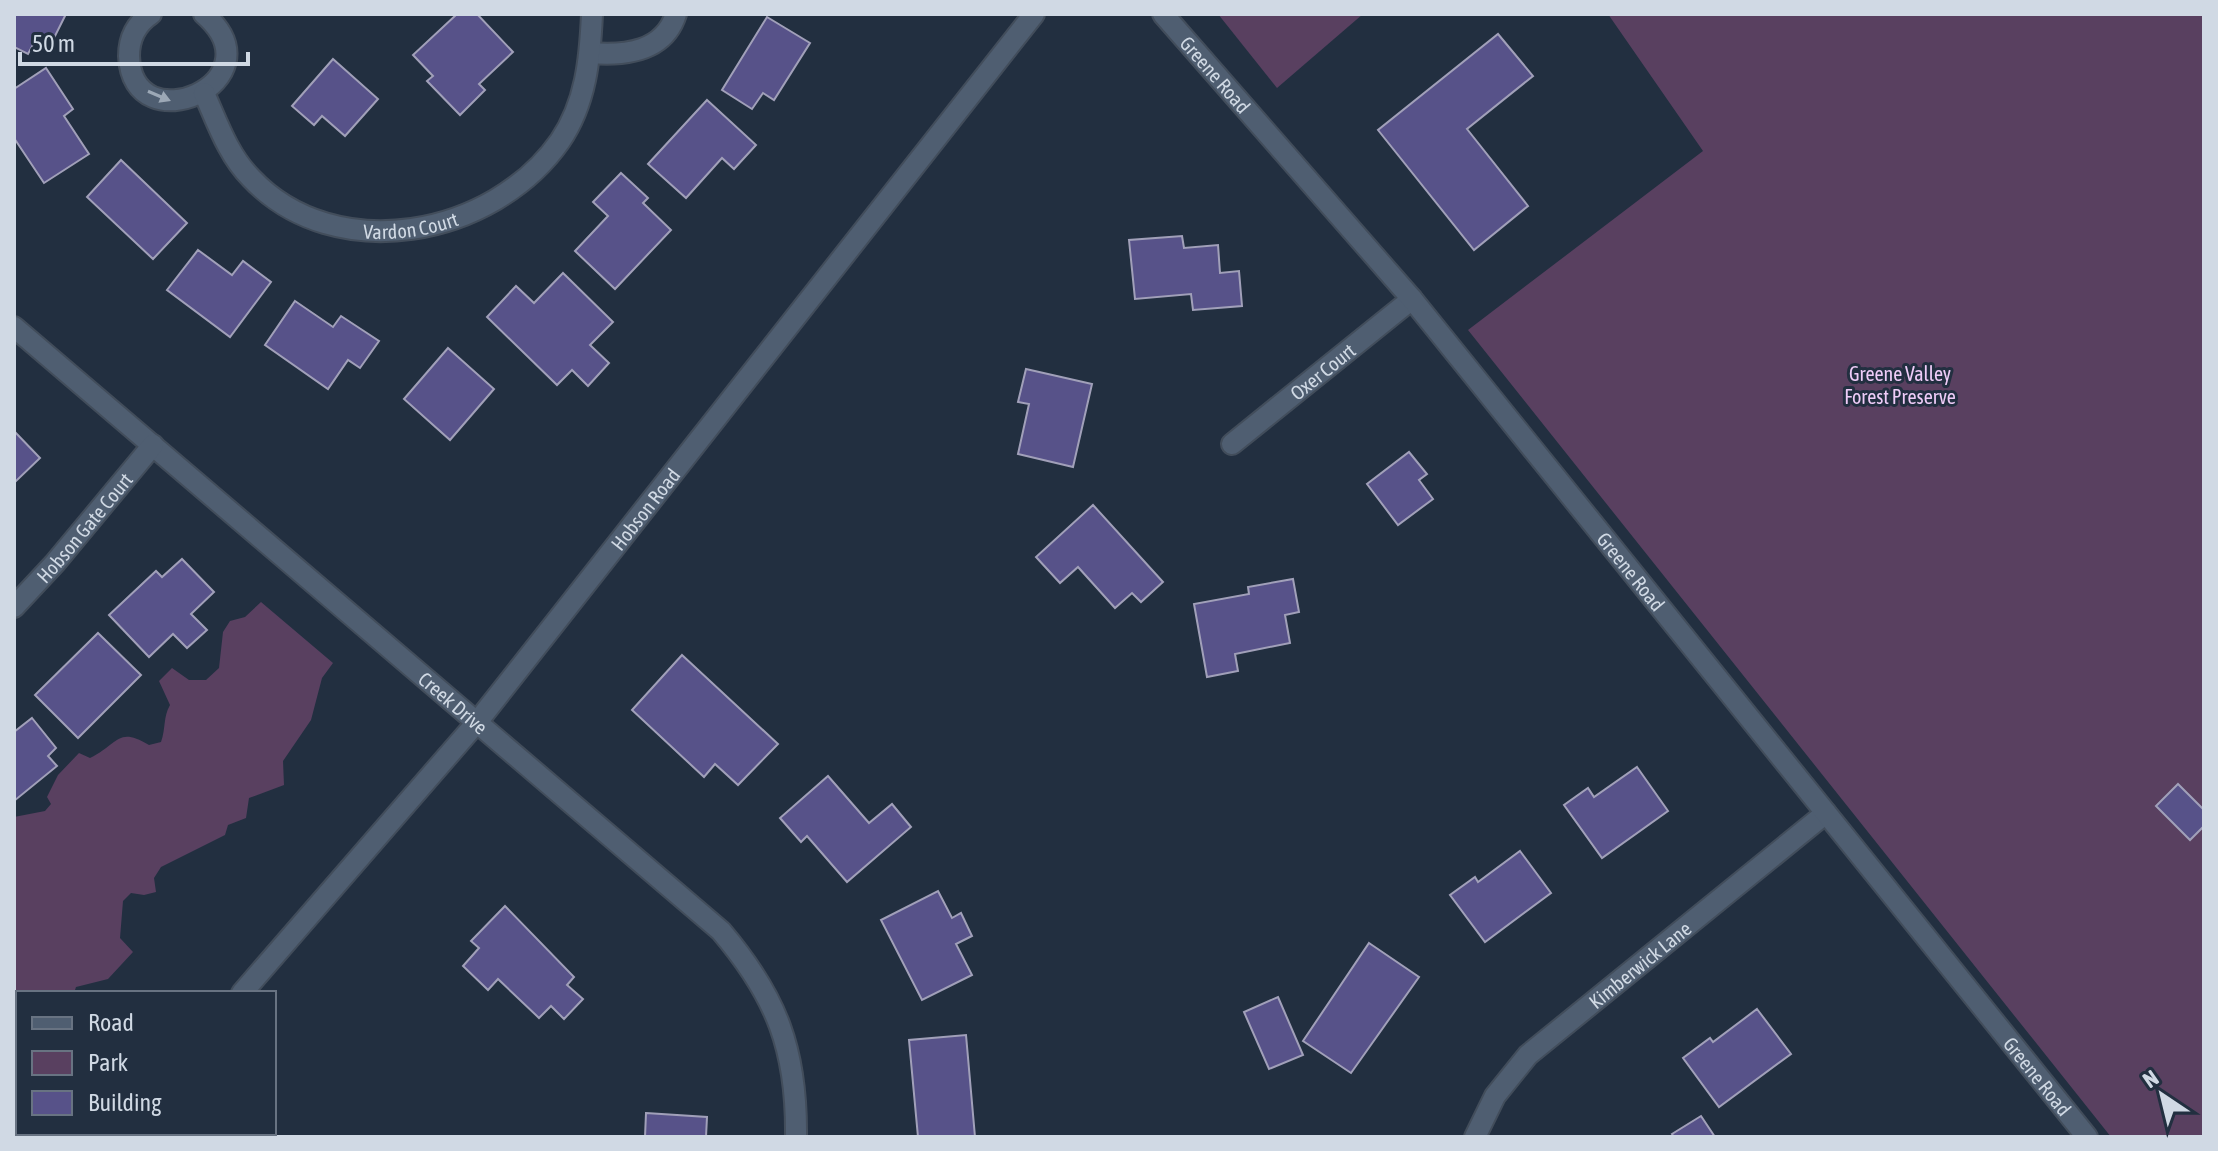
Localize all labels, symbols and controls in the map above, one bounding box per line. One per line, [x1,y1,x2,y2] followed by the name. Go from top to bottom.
[20,16,248,66] scale bar
[32,30,75,57] text: 50 m
[1176,31,1255,117] street label: Greene Road
[147,90,171,103] one-way arrow
[363,207,461,243] street label: Vardon Court
[1285,338,1360,404] street label: Oxer Court
[1844,362,1956,408] park label: Greene Valley Forest Preserve
[606,463,684,554] street label: Hobson Road
[31,468,137,587] street label: Hobson Gate Court
[1593,527,1670,615] street label: Greene Road
[414,667,493,738] street label: Creek Drive
[1584,916,1695,1013] street label: Kimberwick Lane
[16,991,276,1135] legend
[88,1009,134,1036] text: Road
[1999,1032,2076,1120] street label: Greene Road
[88,1049,129,1076] text: Park
[2122,1055,2202,1135] north arrow
[2138,1064,2163,1093] text: N
[88,1089,162,1116] text: Building

